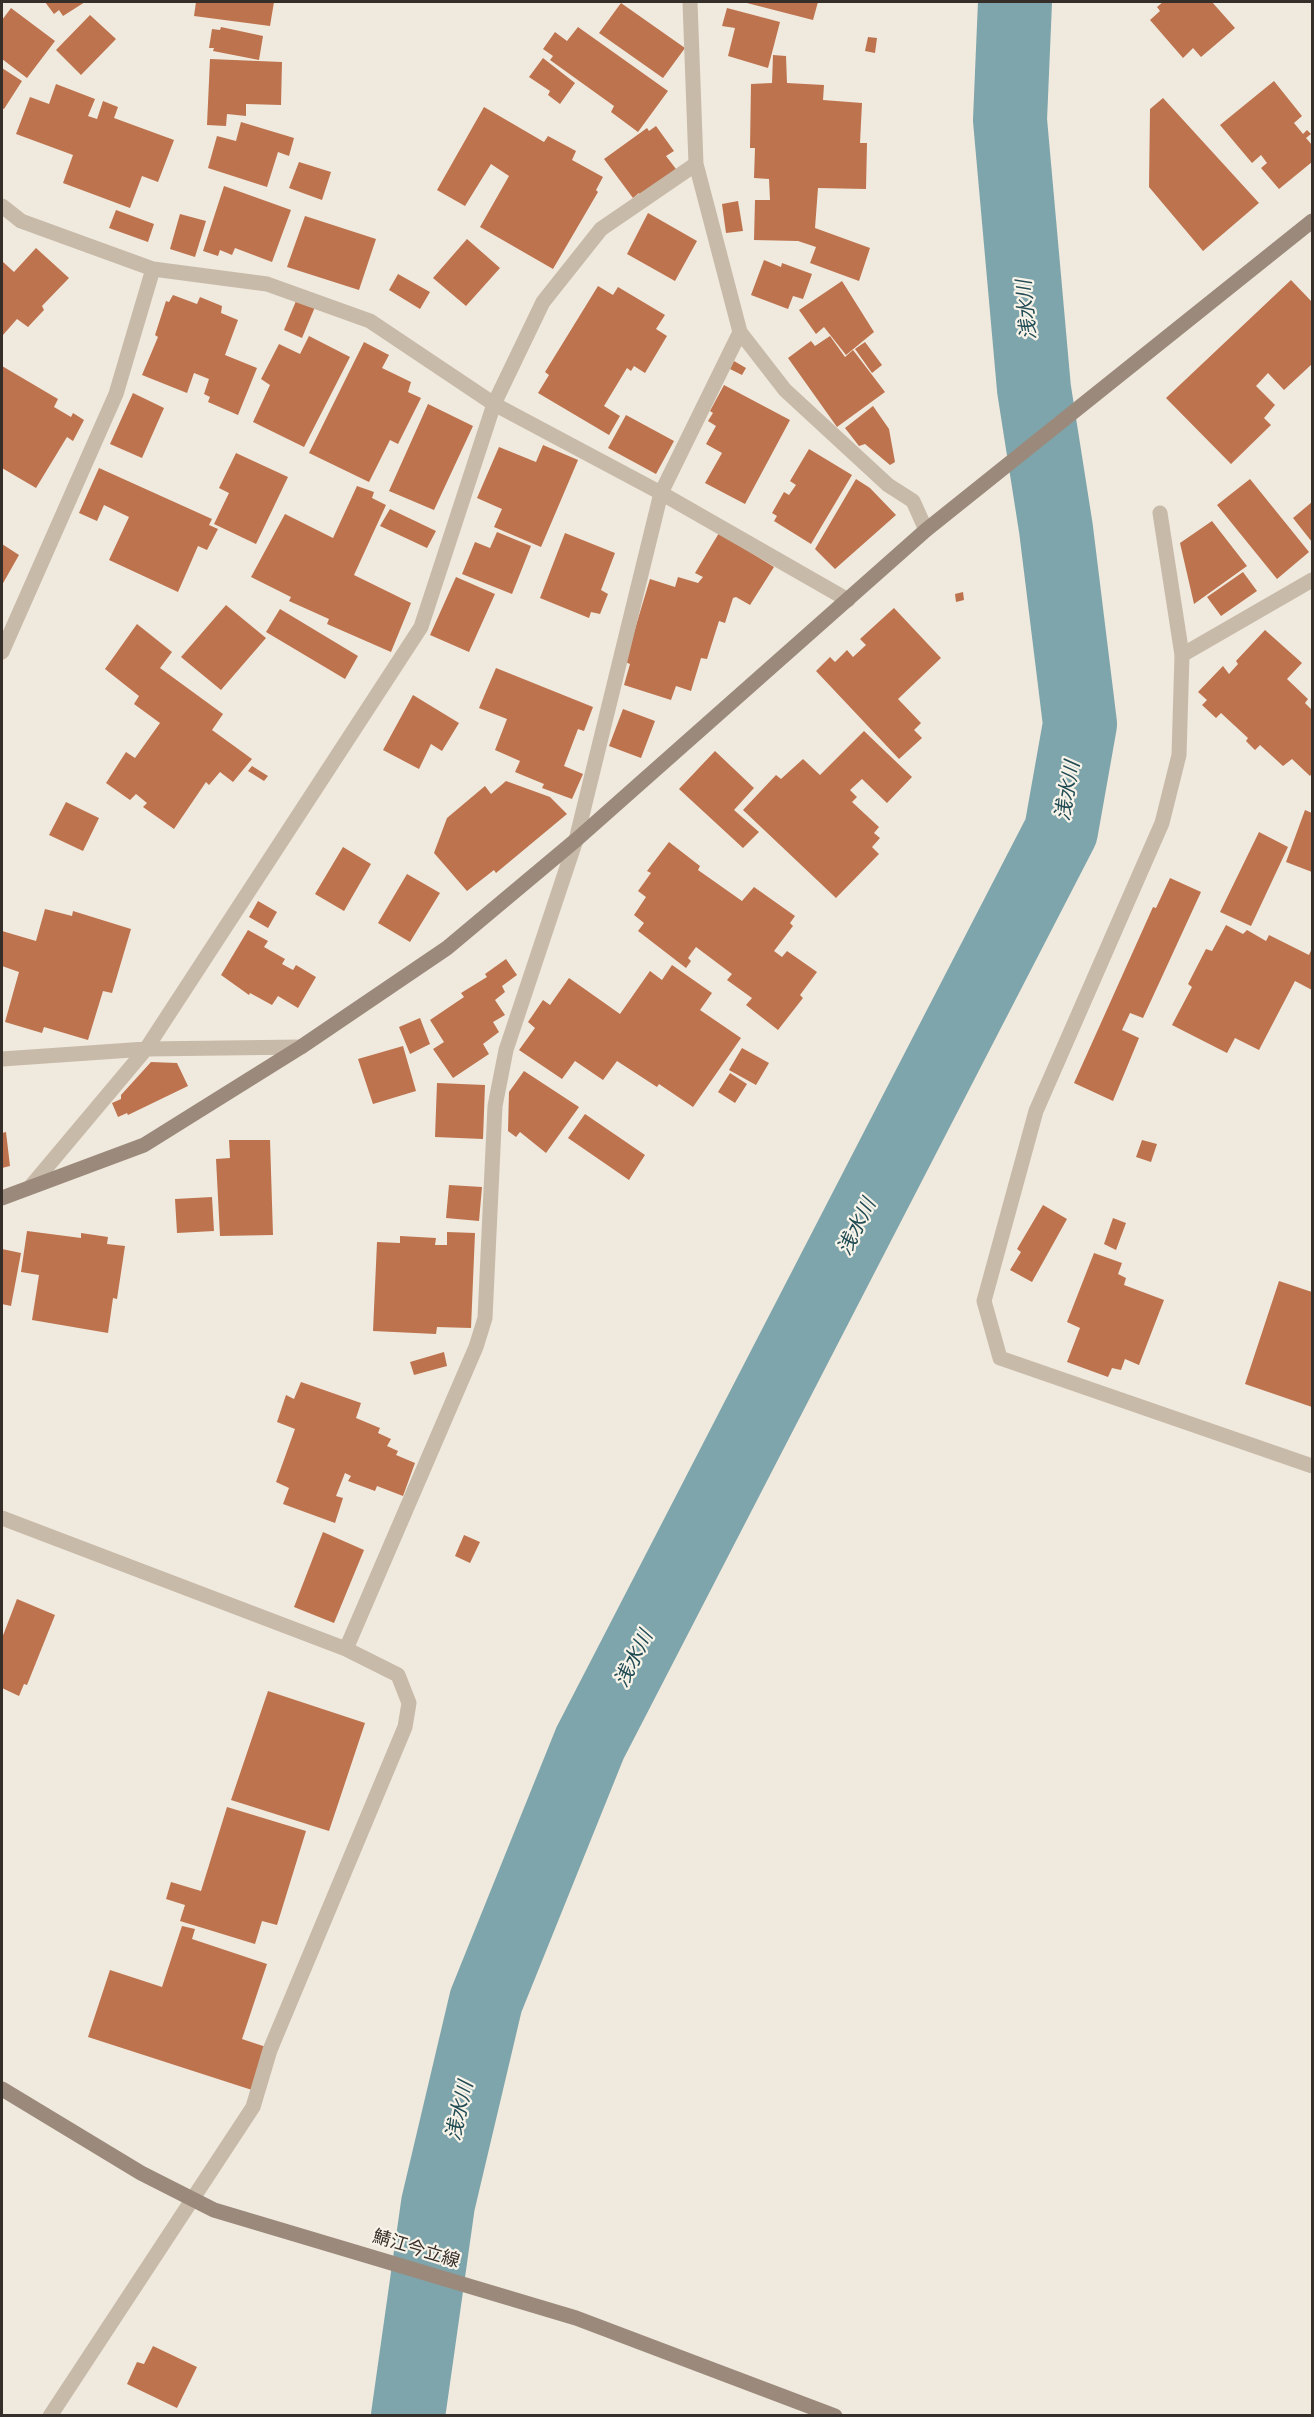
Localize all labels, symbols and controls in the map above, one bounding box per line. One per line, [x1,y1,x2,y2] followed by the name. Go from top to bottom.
[1012,279,1042,341] water label: 浅水川
[1051,759,1085,823] water label: 浅水川
[833,1195,881,1259] water label: 浅水川
[610,1627,658,1691] water label: 浅水川
[442,2079,478,2143] water label: 浅水川
[370,2226,462,2272] street label: 鯖江今立線

